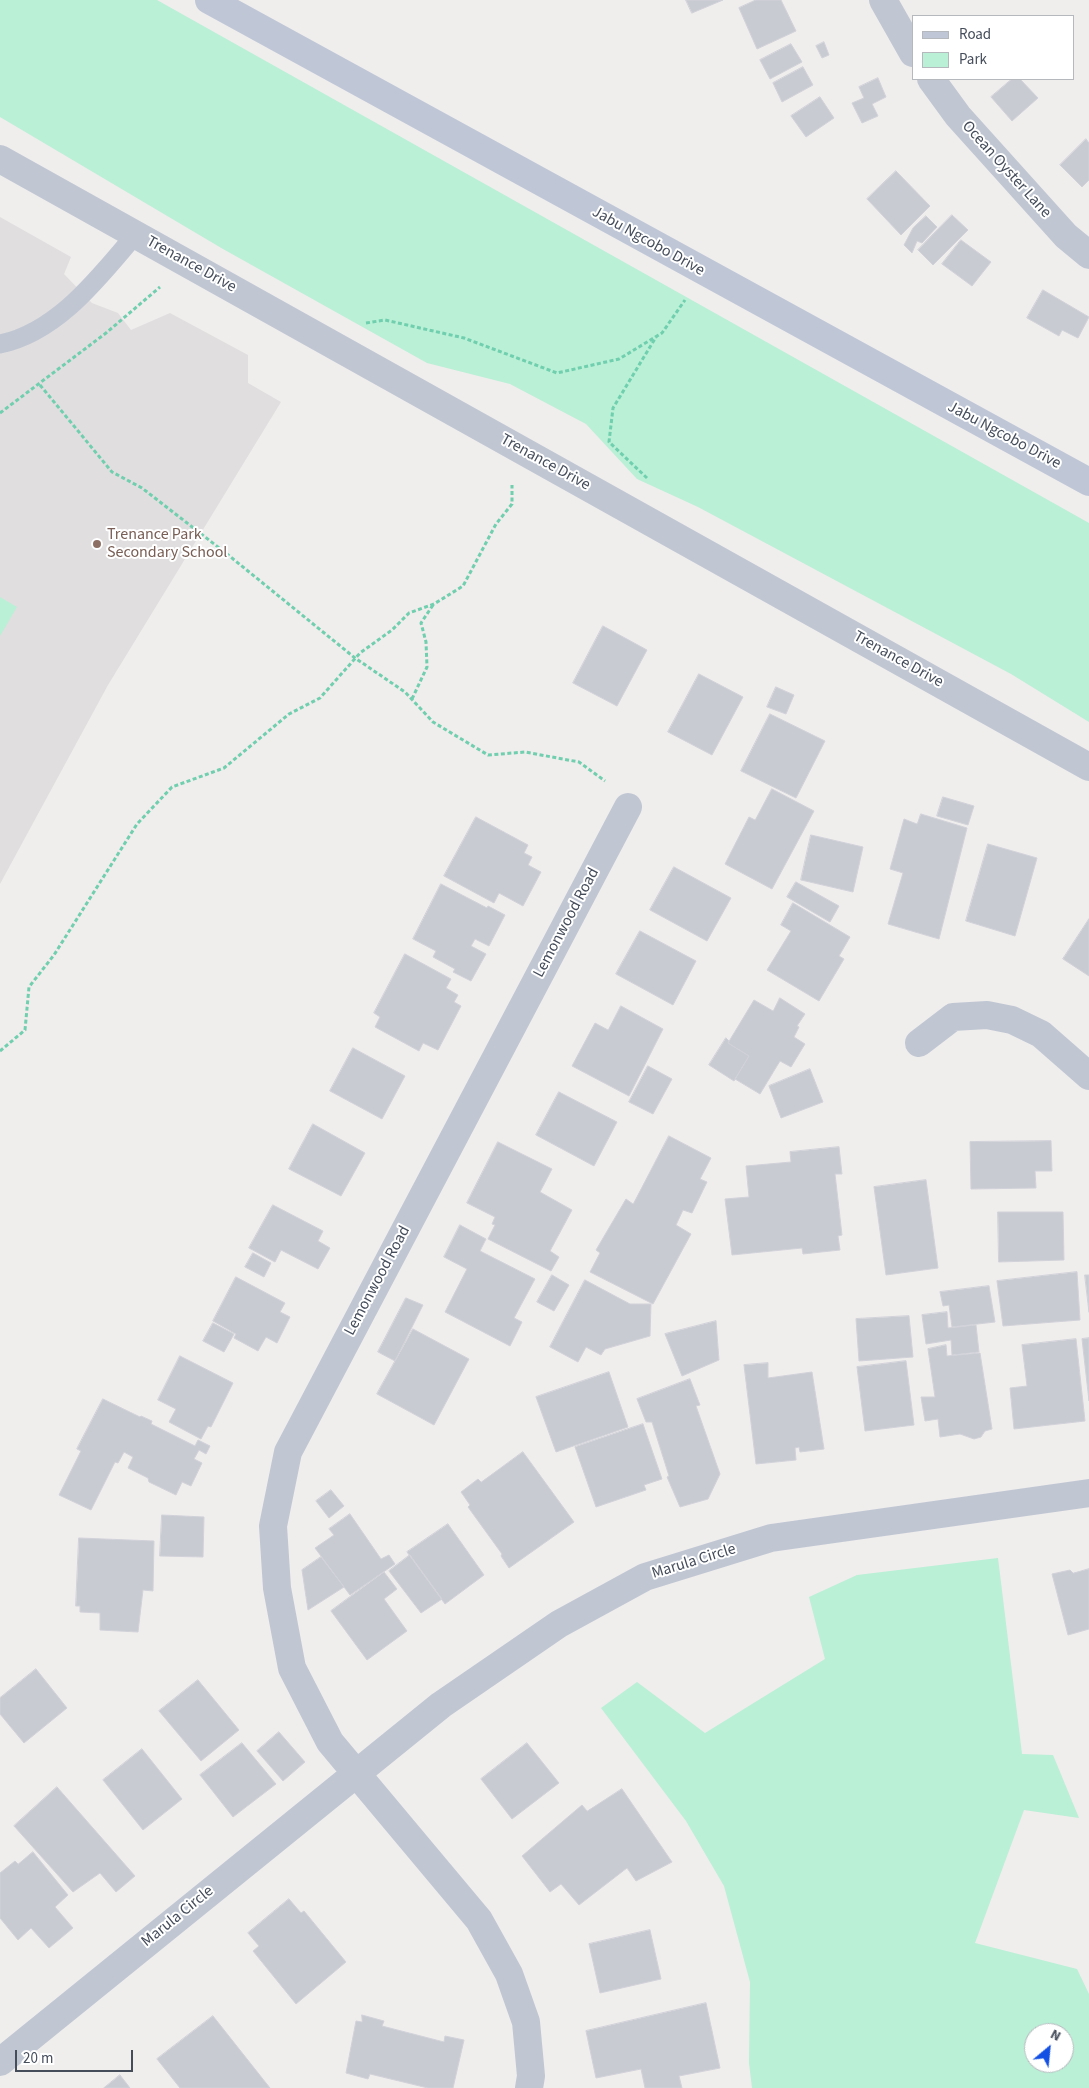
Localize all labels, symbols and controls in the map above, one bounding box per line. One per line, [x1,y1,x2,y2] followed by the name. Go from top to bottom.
[912,15,1074,80] legend
[959,24,991,45] text: Road
[959,49,987,70] text: Park
[957,117,1055,223] street label: Ocean Oyster Lane
[588,203,708,281] street label: Jabu Ngcobo Drive
[143,232,239,298] street label: Trenance Drive
[944,398,1064,474] street label: Jabu Ngcobo Drive
[497,430,593,496] street label: Trenance Drive
[107,525,227,563] place label: Trenance Park Secondary School
[91,538,103,550] marker: Trenance Park Secondary School
[850,627,946,693] street label: Trenance Drive
[530,865,604,981] street label: Lemonwood Road
[341,1223,415,1339] street label: Lemonwood Road
[650,1540,738,1584] street label: Marula Circle
[138,1882,218,1952] street label: Marula Circle
[1024,2023,1074,2073] north arrow
[1047,2025,1064,2047] text: N
[18,2040,135,2072] scale bar
[23,2048,53,2069] text: 20 m

